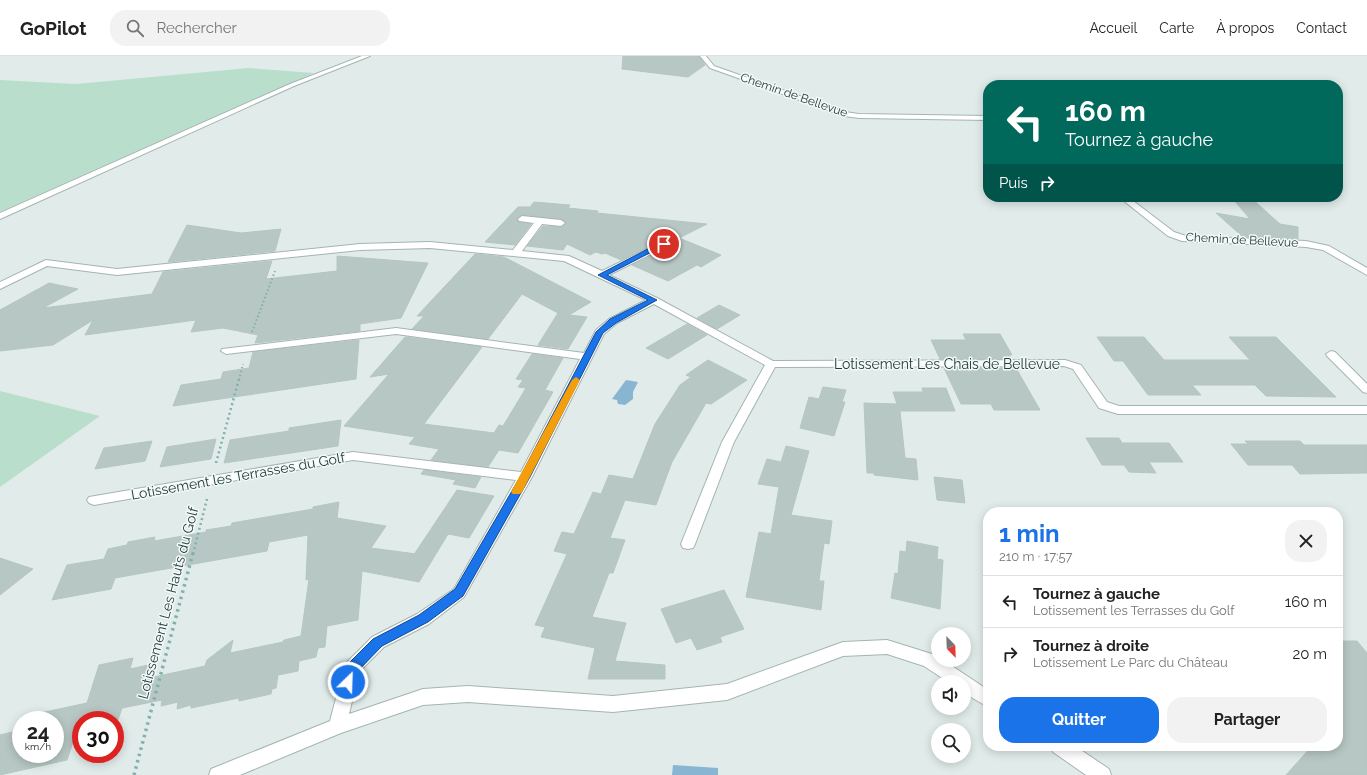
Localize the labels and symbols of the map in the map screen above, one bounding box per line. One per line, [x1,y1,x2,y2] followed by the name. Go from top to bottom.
[739,70,849,120] street label: Chemin de Bellevue
[647,227,681,261] pin
[1185,230,1299,250] street label: Chemin de Bellevue
[834,356,1060,372] street label: Lotissement Les Chais de Bellevue
[130,449,348,503] street label: Lotissement les Terrasses du Golf
[135,504,202,701] street label: Lotissement Les Hauts du Golf
[931,627,971,667] north arrow
[327,661,369,703] position arrow
[72,711,124,763] speed limit sign: 30

